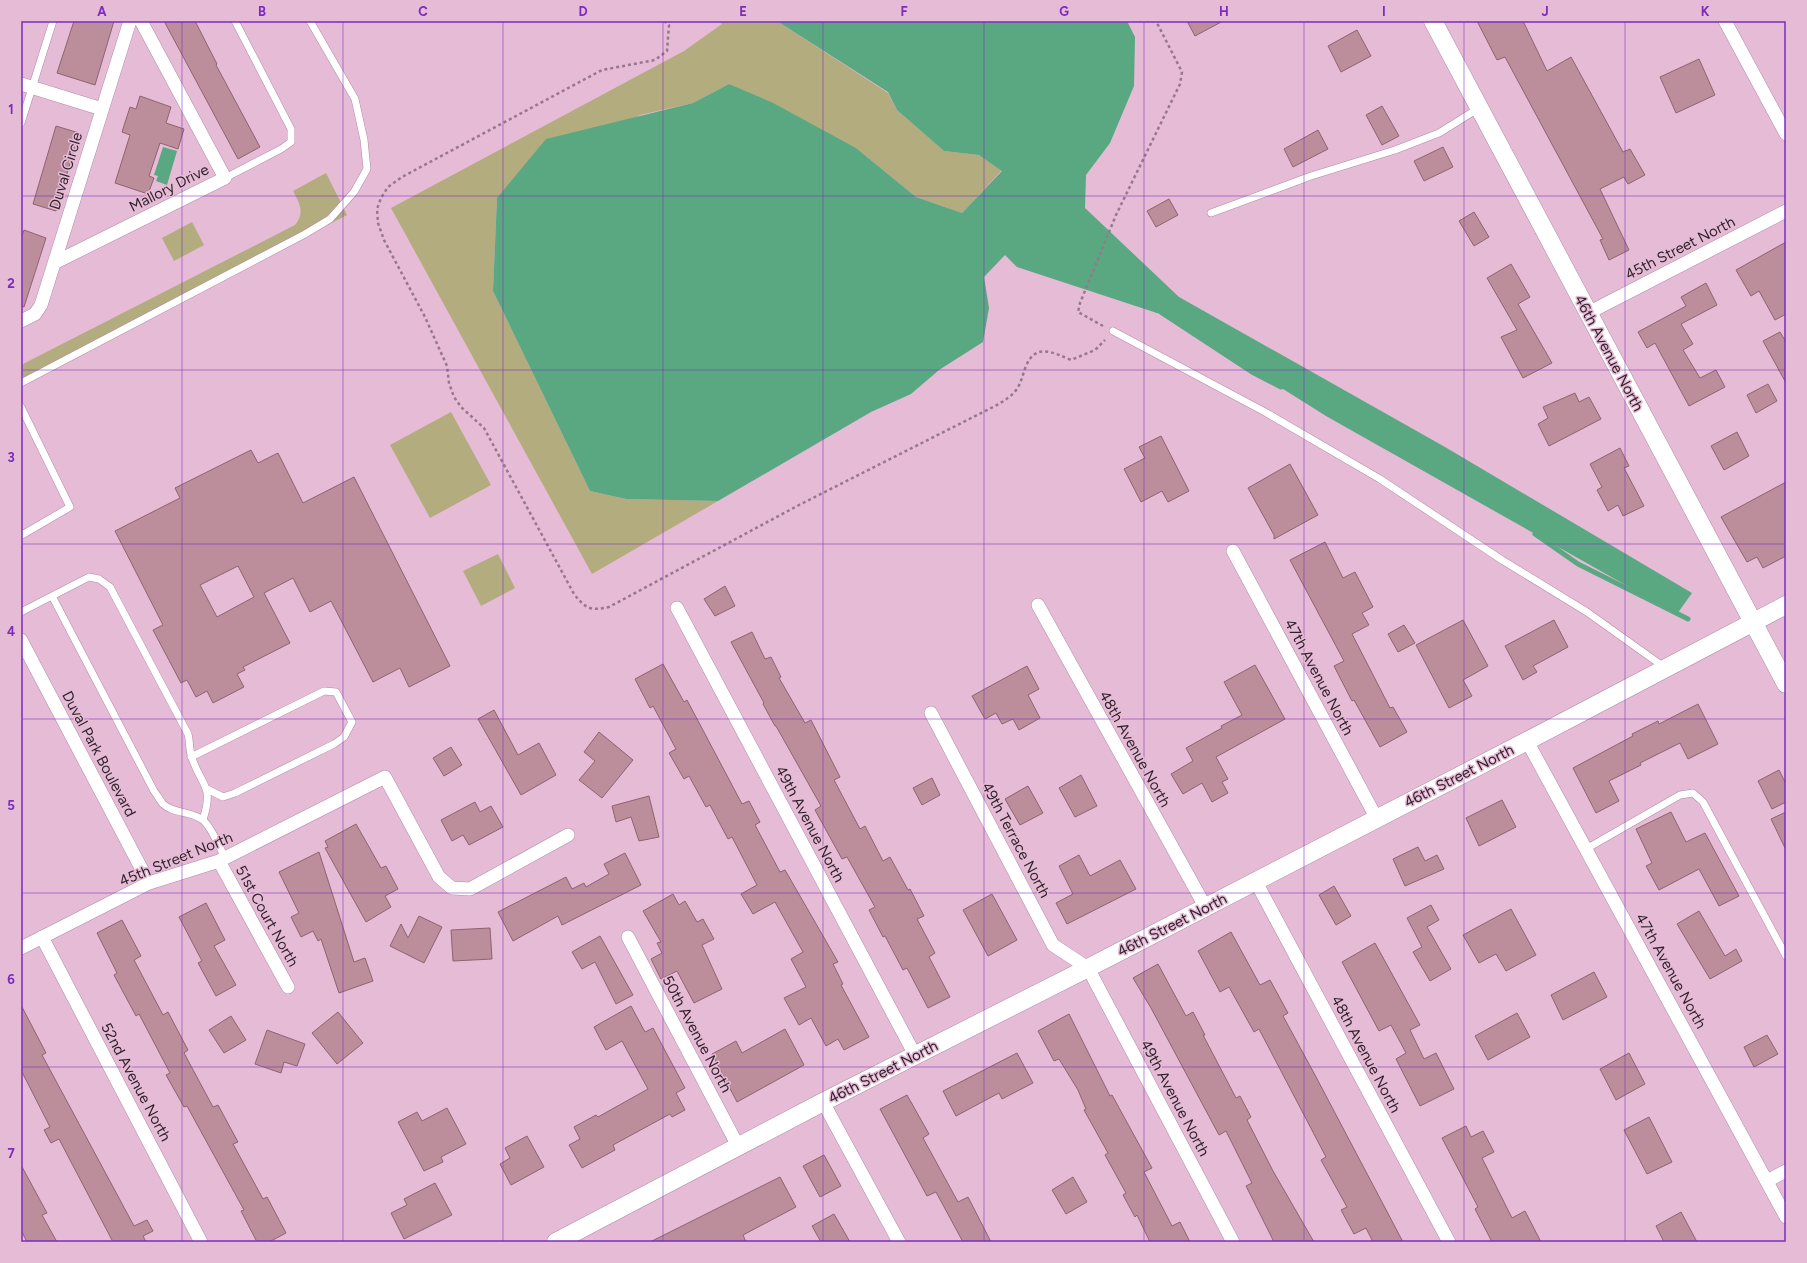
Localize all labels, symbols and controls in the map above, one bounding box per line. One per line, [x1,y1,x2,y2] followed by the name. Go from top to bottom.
[97,4,107,19] text: A
[258,4,266,19] text: B
[418,4,428,19] text: C
[578,4,588,19] text: D
[739,4,747,19] text: E
[900,4,908,19] text: F
[1059,4,1069,19] text: G
[1219,4,1229,19] text: H
[1382,4,1386,19] text: I
[1541,4,1549,19] text: J
[1701,4,1710,19] text: K
[8,102,14,117] text: 1
[46,130,86,212] street label: Duval Circle
[126,160,212,216] street label: Mallory Drive
[1622,213,1738,283] street label: 45th Street North
[7,276,15,291] text: 2
[1571,292,1647,414] street label: 46th Avenue North
[7,450,15,465] text: 3
[1281,616,1357,738] street label: 47th Avenue North
[7,624,15,639] text: 4
[58,688,140,820] street label: Duval Park Boulevard
[1096,688,1174,810] street label: 48th Avenue North
[1401,741,1517,811] street label: 46th Street North
[772,763,848,885] street label: 49th Avenue North
[978,779,1054,901] street label: 49th Terrace North
[7,798,15,813] text: 5
[117,828,235,890] street label: 45th Street North
[232,862,302,970] street label: 51st Court North
[1114,890,1230,960] street label: 46th Street North
[1632,910,1710,1032] street label: 47th Avenue North
[7,972,15,987] text: 6
[659,972,735,1096] street label: 50th Avenue North
[1328,992,1404,1116] street label: 48th Avenue North
[97,1020,175,1144] street label: 52nd Avenue North
[825,1037,941,1107] street label: 46th Street North
[1137,1037,1213,1159] street label: 49th Avenue North
[7,1146,15,1161] text: 7

